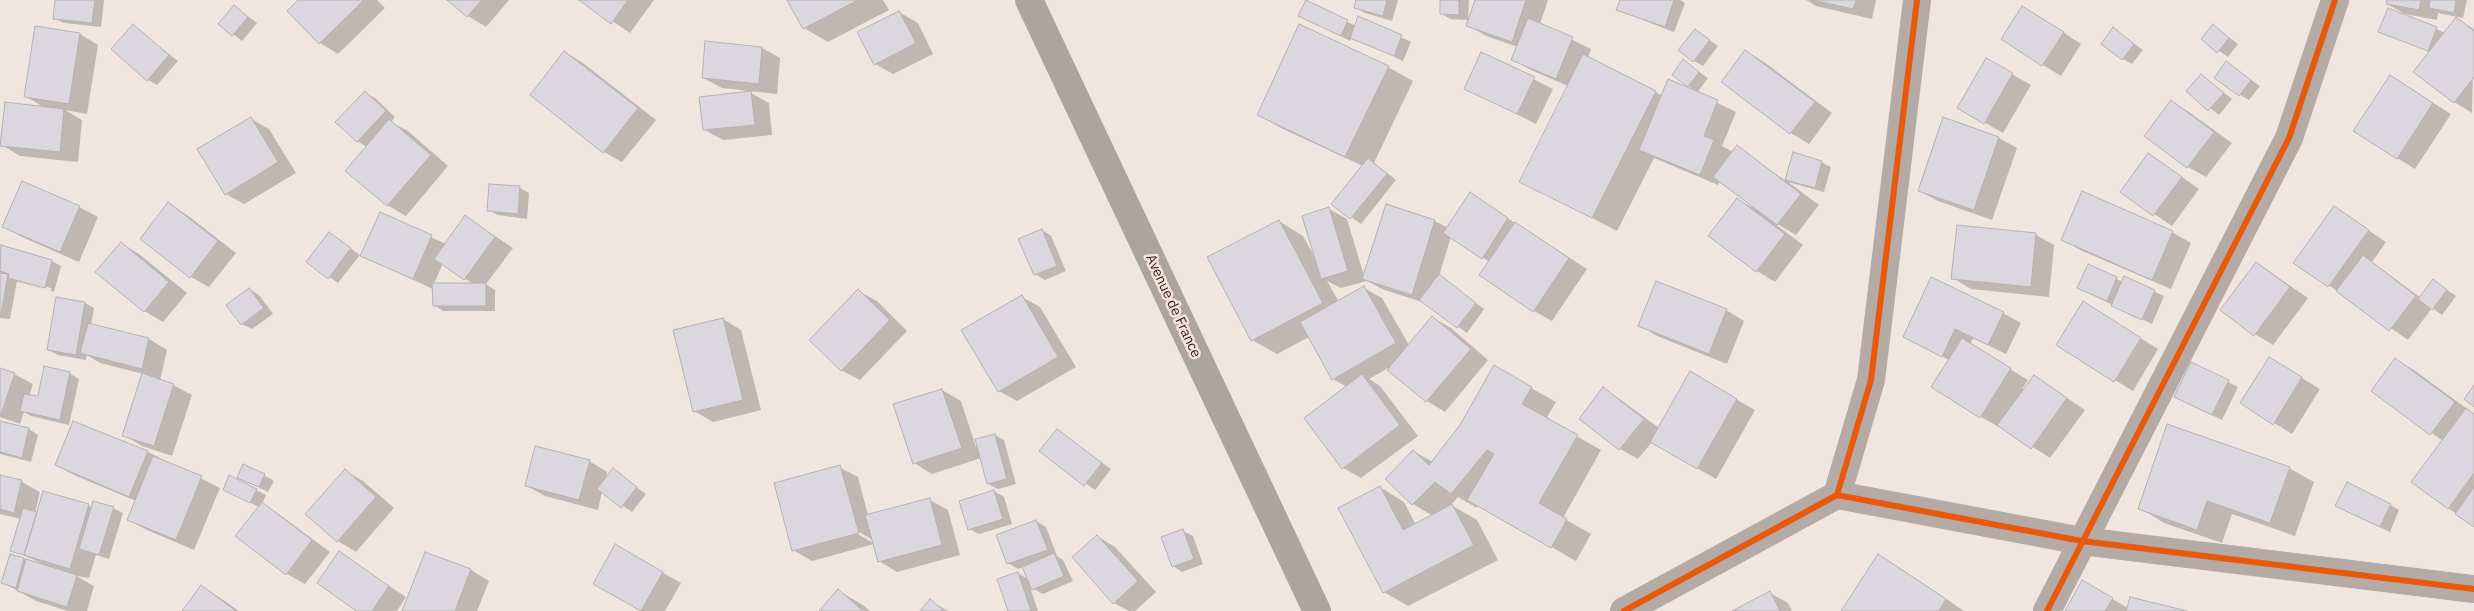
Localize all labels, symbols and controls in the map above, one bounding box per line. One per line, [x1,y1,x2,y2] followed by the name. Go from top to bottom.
[1142,252,1204,360] street label: Avenue de France

